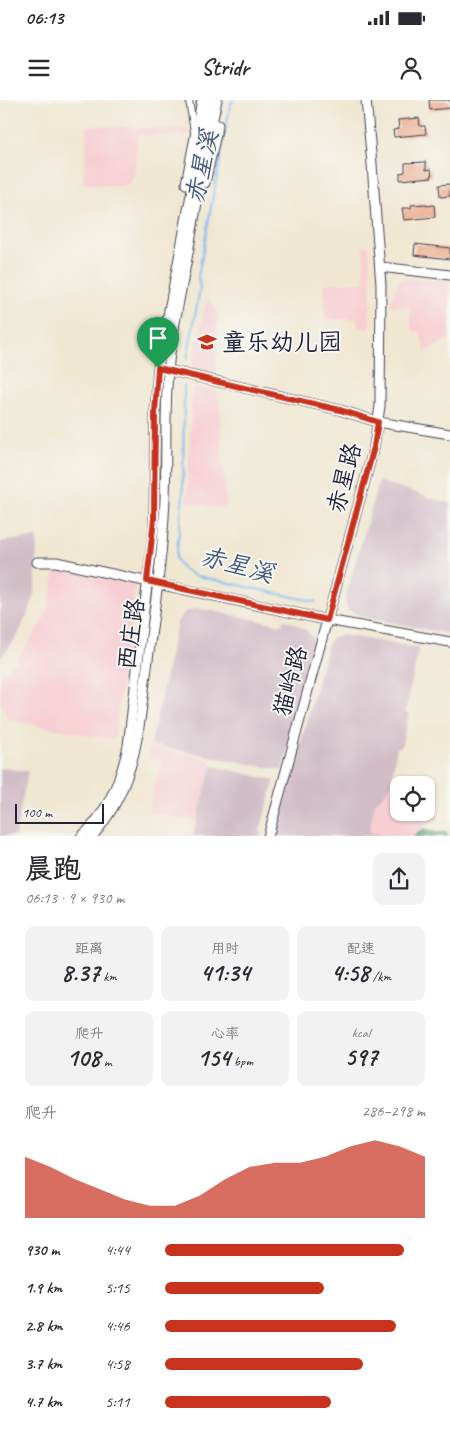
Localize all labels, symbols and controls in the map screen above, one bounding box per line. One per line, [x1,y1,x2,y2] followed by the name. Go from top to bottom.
[25,6,63,30] text: 06:13
[25,54,53,82] icon: menu
[201,54,249,82] text: Stridr
[397,54,425,82] icon: person
[179,125,226,207] water label: 赤星溪
[137,317,179,368] pin
[144,324,172,352] icon: arrive
[222,327,342,357] place label: 童乐幼儿园
[196,331,218,353] school or university icon: 童乐幼儿园
[320,439,368,517] street label: 赤星路
[197,540,279,591] water label: 赤星溪
[111,596,151,672] street label: 西庄路
[266,642,314,720] street label: 猫岭路
[390,776,435,821] map controls
[390,776,435,821] button: locate
[15,802,104,825] scale bar
[22,804,52,821] text: 100 m
[25,851,81,886] text: 晨跑
[373,853,425,905] button: share
[25,888,124,908] text: 06:13 · 9 × 930 m
[75,940,103,957] text: 距离
[211,940,239,957] text: 用时
[347,940,375,957] text: 配速
[61,957,100,989] text: 8.37
[200,957,250,989] text: 41:34
[331,957,369,989] text: 4:58
[100,968,117,985] text: km
[369,968,391,985] text: /km
[352,1024,370,1041] text: kcal
[75,1025,103,1042] text: 爬升
[211,1025,239,1042] text: 心率
[345,1041,377,1073] text: 597
[67,1042,100,1074] text: 108
[197,1042,230,1074] text: 154
[100,1053,112,1070] text: m
[230,1053,253,1070] text: bpm
[362,1101,425,1121] text: 286–298 m
[25,1103,57,1123] text: 爬升
[25,1240,59,1260] text: 930 m
[105,1240,130,1260] text: 4:44
[25,1278,62,1298] text: 1.9 km
[105,1278,130,1298] text: 5:15
[25,1316,62,1336] text: 2.8 km
[105,1316,130,1336] text: 4:46
[25,1354,62,1374] text: 3.7 km
[105,1354,130,1374] text: 4:58
[25,1392,62,1412] text: 4.7 km
[105,1392,130,1412] text: 5:11

